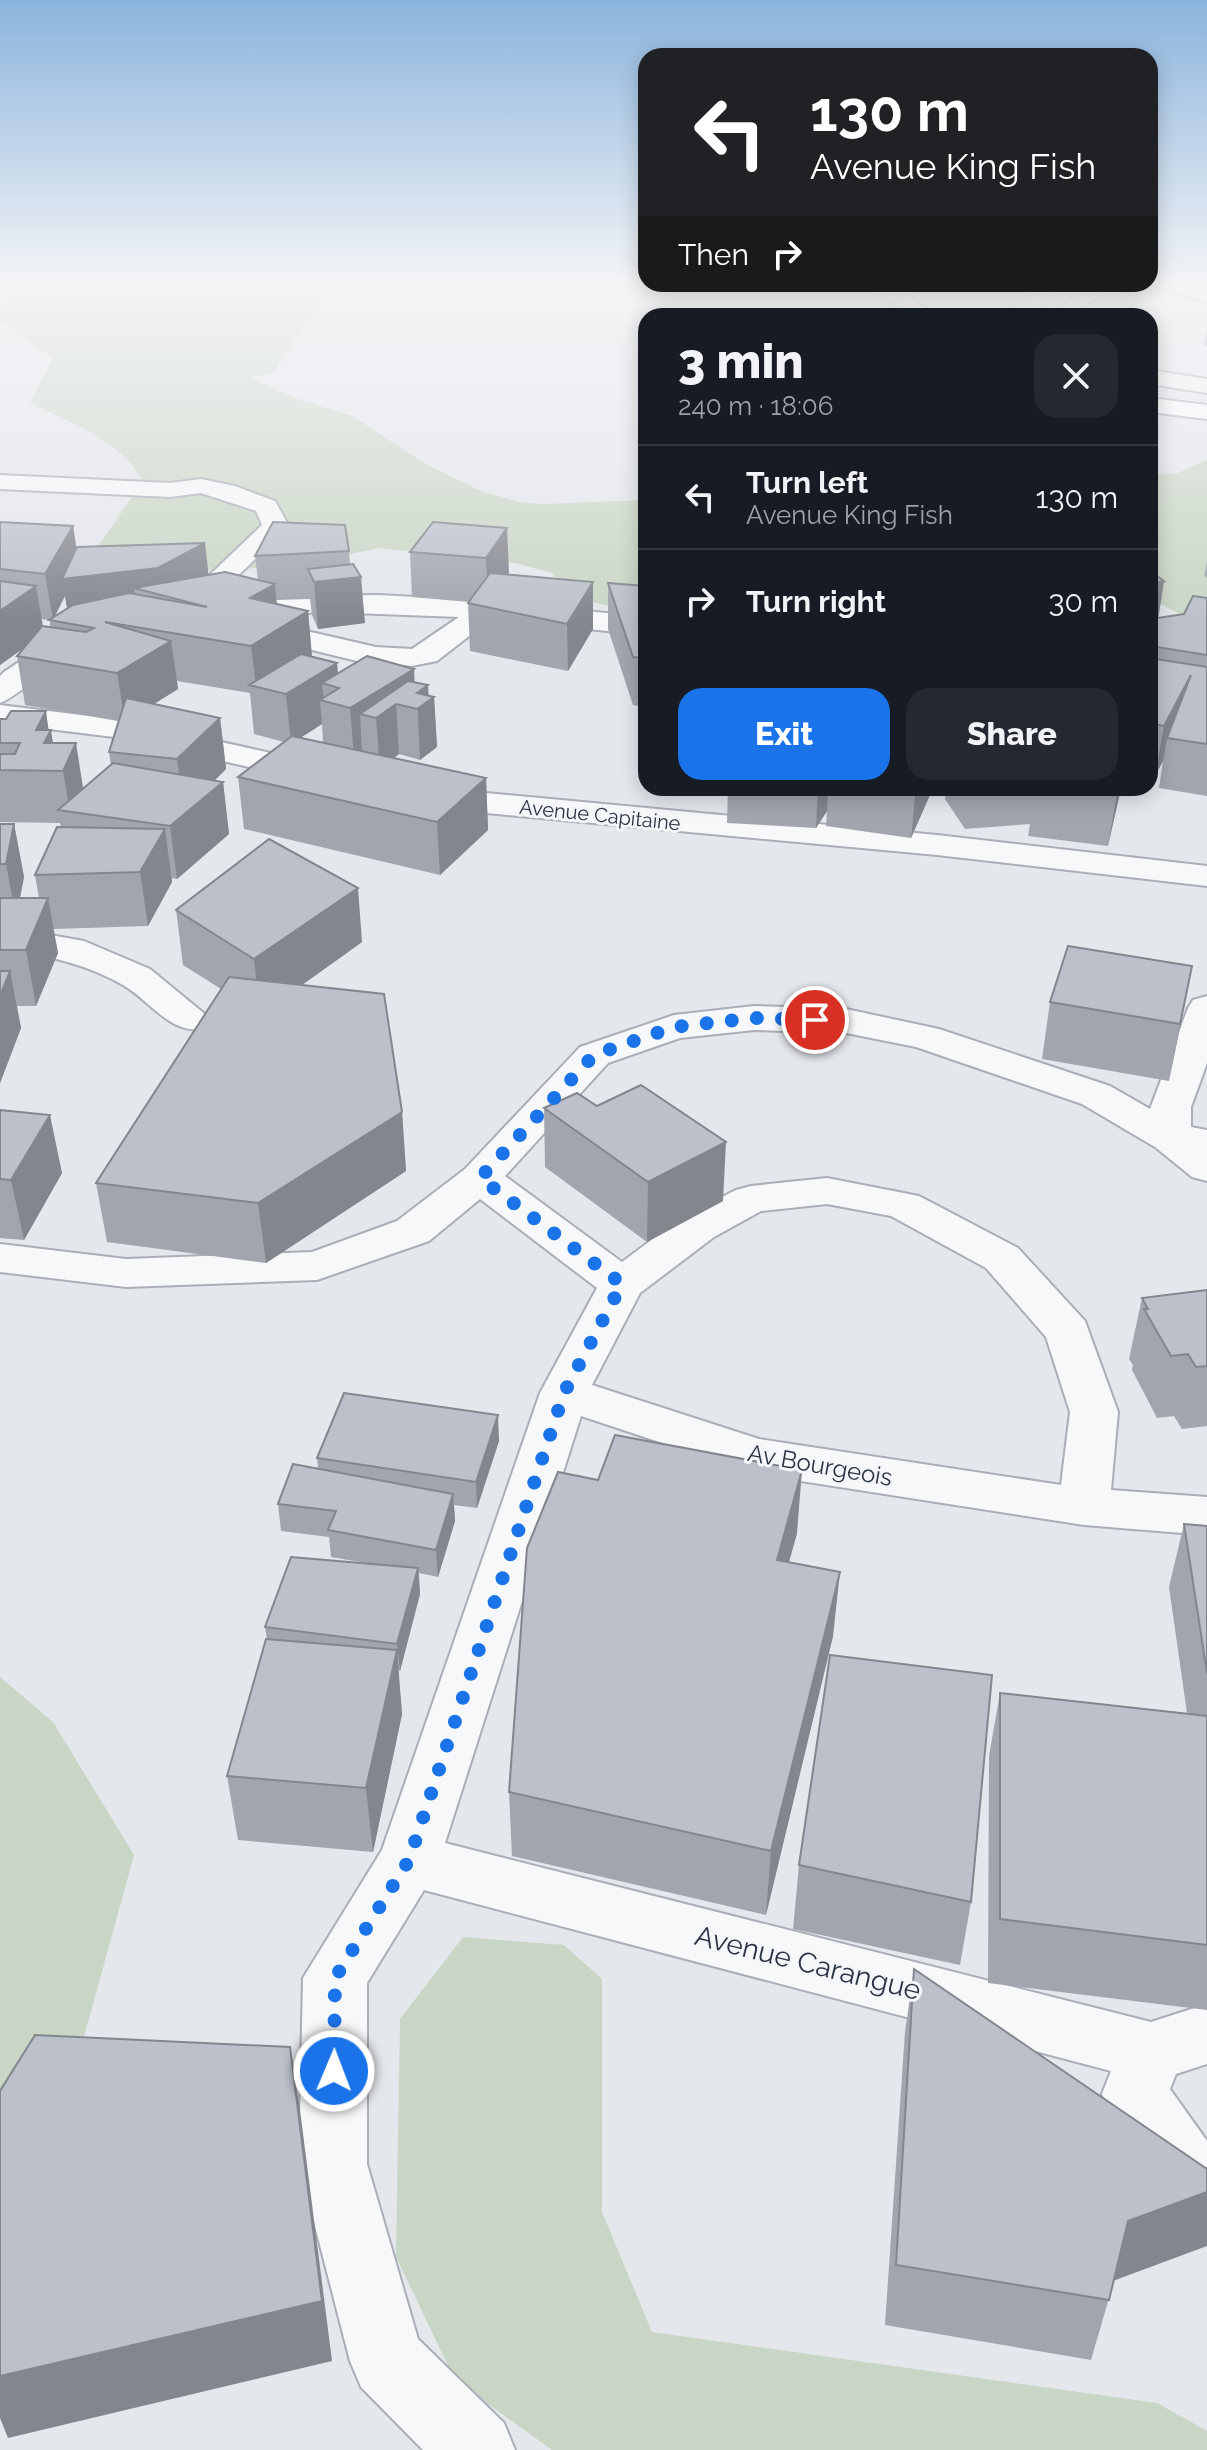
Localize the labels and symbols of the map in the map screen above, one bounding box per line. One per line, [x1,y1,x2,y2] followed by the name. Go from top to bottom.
[518,795,682,835] street label: Avenue Capitaine
[781,986,849,1054] pin
[745,1438,895,1492] street label: Av Bourgeois
[692,1919,924,2007] street label: Avenue Carangue
[292,2029,376,2113] position arrow

